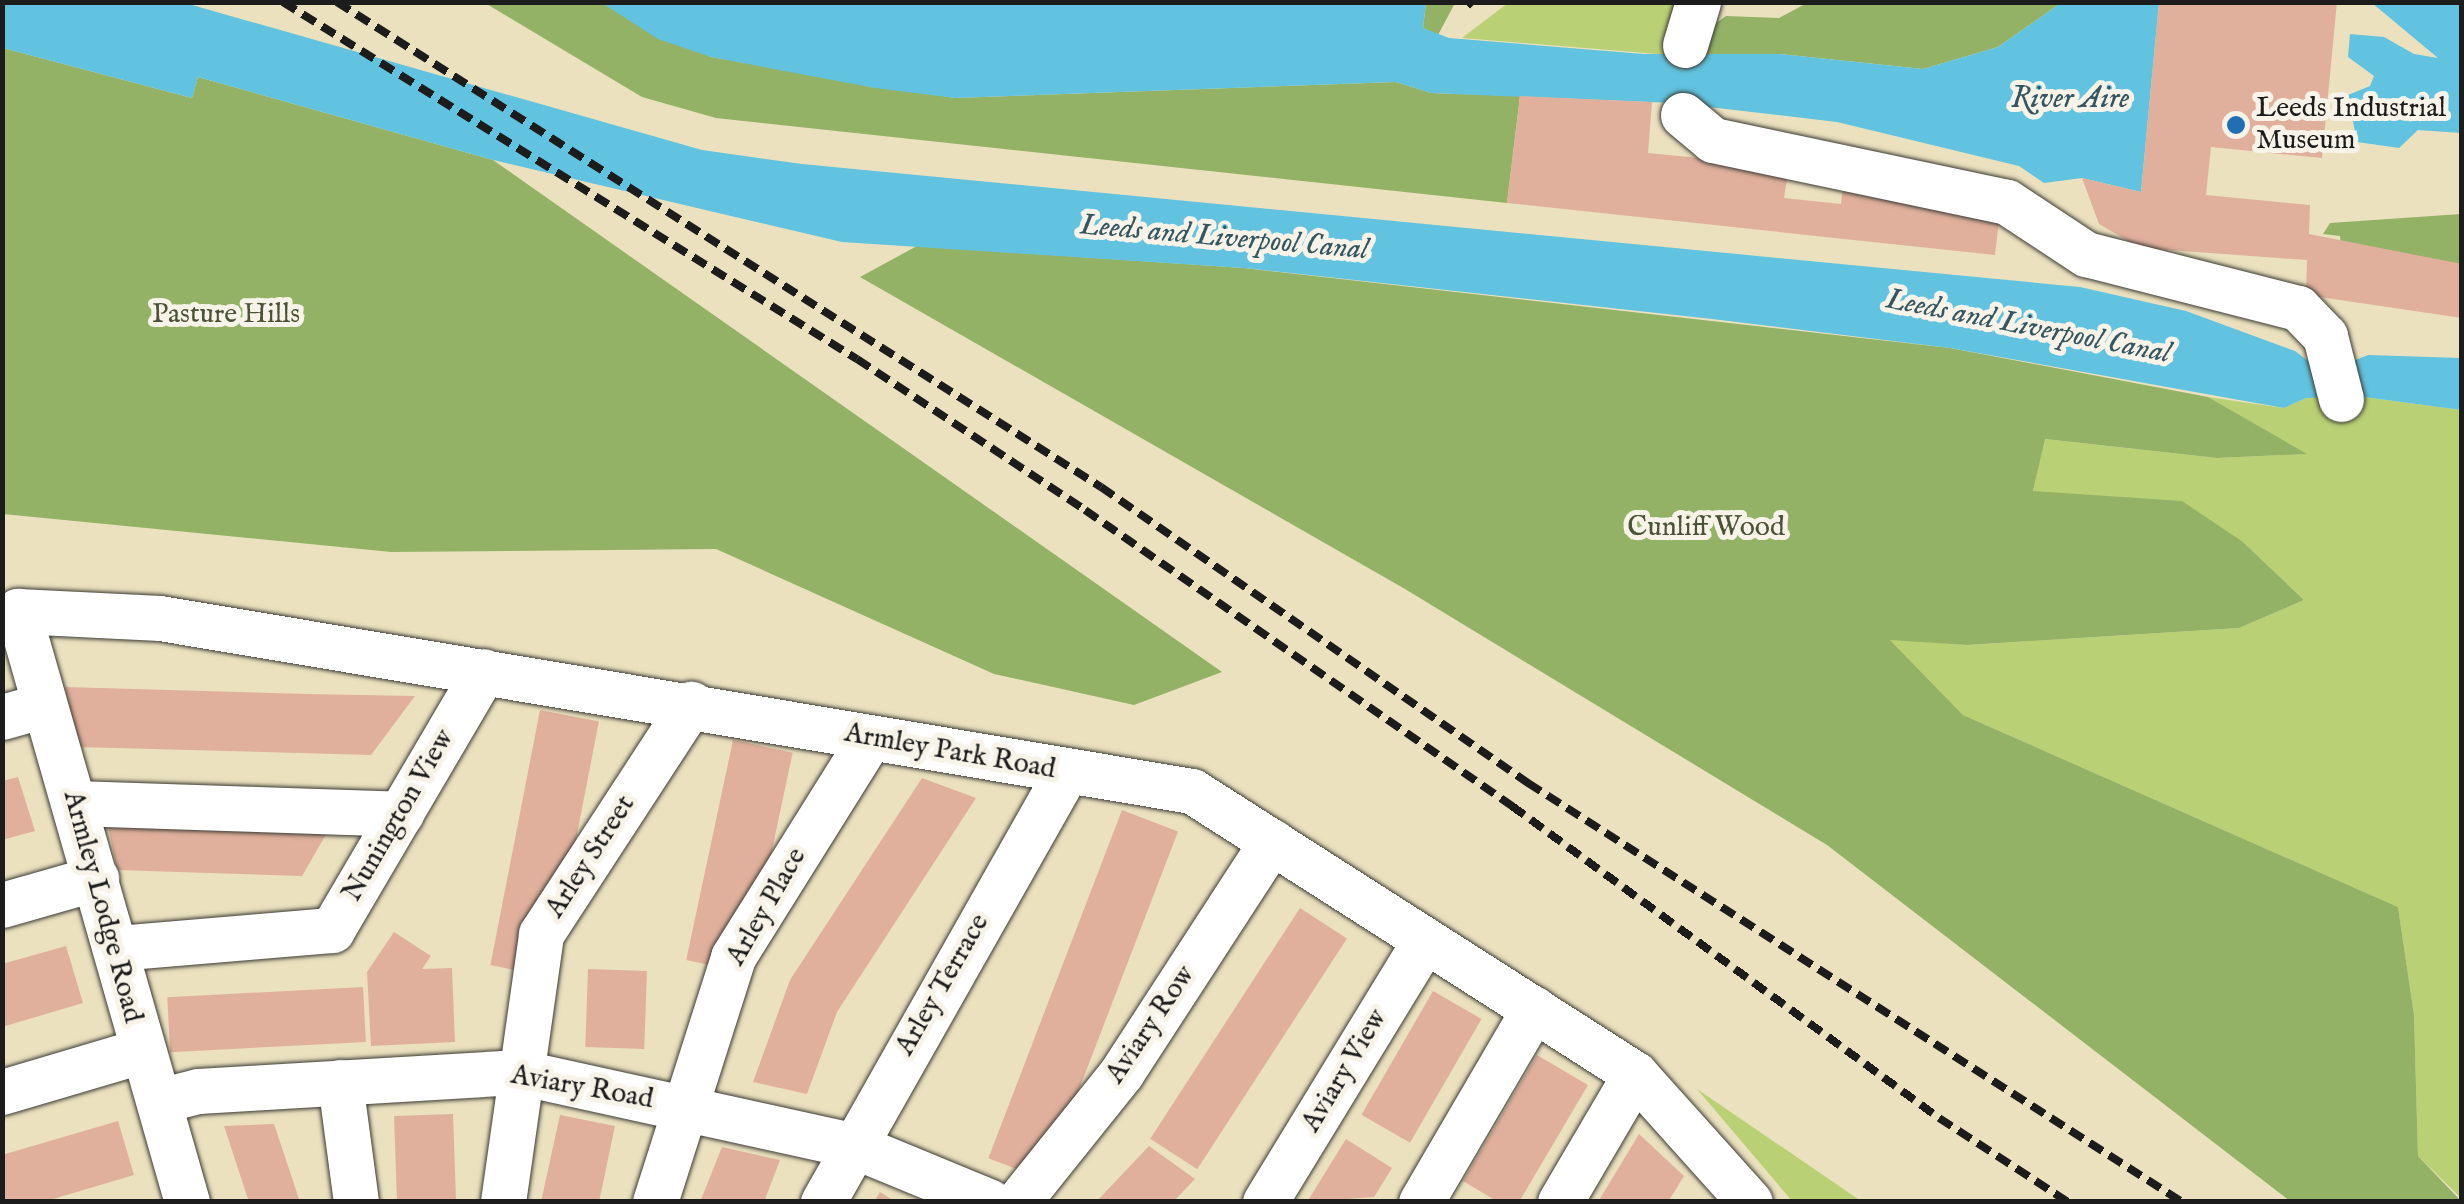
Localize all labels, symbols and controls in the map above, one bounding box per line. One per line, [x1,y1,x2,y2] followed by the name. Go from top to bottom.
[2011,81,2129,117] water label: River Aire
[2256,92,2446,158] place label: Leeds Industrial Museum
[2225,114,2247,136] marker: Leeds Industrial Museum
[1078,207,1370,269] water label: Leeds and Liverpool Canal
[1883,282,2173,372] water label: Leeds and Liverpool Canal
[152,298,300,332] park label: Pasture Hills
[1627,511,1785,545] park label: Cunliff Wood
[842,717,1058,787] street label: Armley Park Road
[336,724,462,908] street label: Nunington View
[55,787,149,1027] street label: Armley Lodge Road
[539,790,643,924] street label: Arley Street
[720,842,814,972] street label: Arley Place
[889,908,997,1062] street label: Arley Terrace
[1099,960,1203,1090] street label: Aviary Row
[1295,1003,1395,1139] street label: Aviary View
[508,1059,656,1117] street label: Aviary Road

